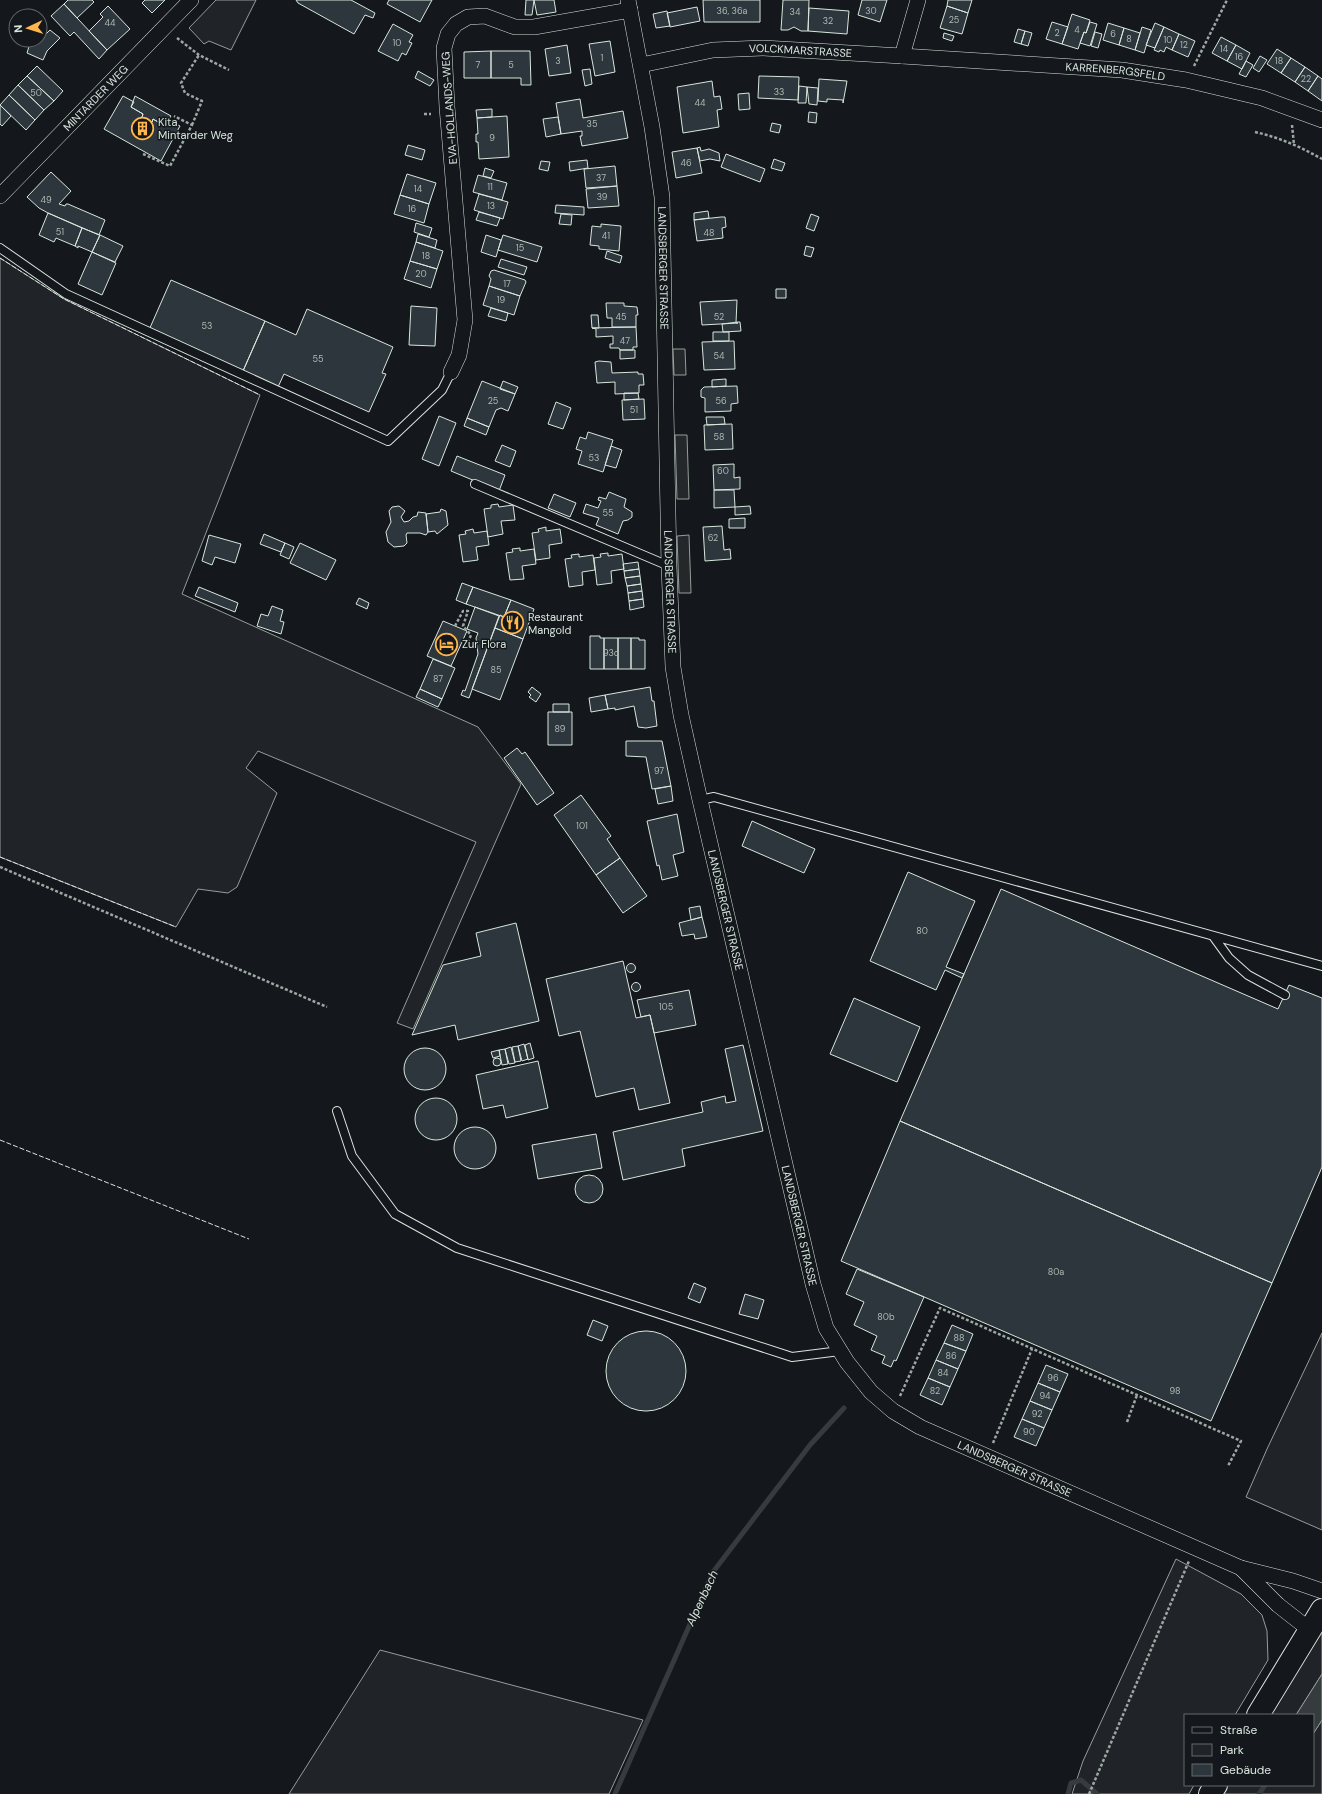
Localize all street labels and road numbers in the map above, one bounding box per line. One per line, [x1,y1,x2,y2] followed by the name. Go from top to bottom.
[748,41,852,60] street label: VOLCKMARSTRASSE
[438,51,460,165] street label: EVA-HOLLANDS-WEG
[1065,59,1167,84] street label: KARRENBERGSFELD
[60,62,131,134] street label: MINTARDER WEG
[655,206,672,330] street label: LANDSBERGER STRASSE
[661,530,679,654] street label: LANDSBERGER STRASSE
[705,849,747,972] street label: LANDSBERGER STRASSE
[779,1164,820,1287] street label: LANDSBERGER STRASSE
[955,1437,1074,1500] street label: LANDSBERGER STRASSE

